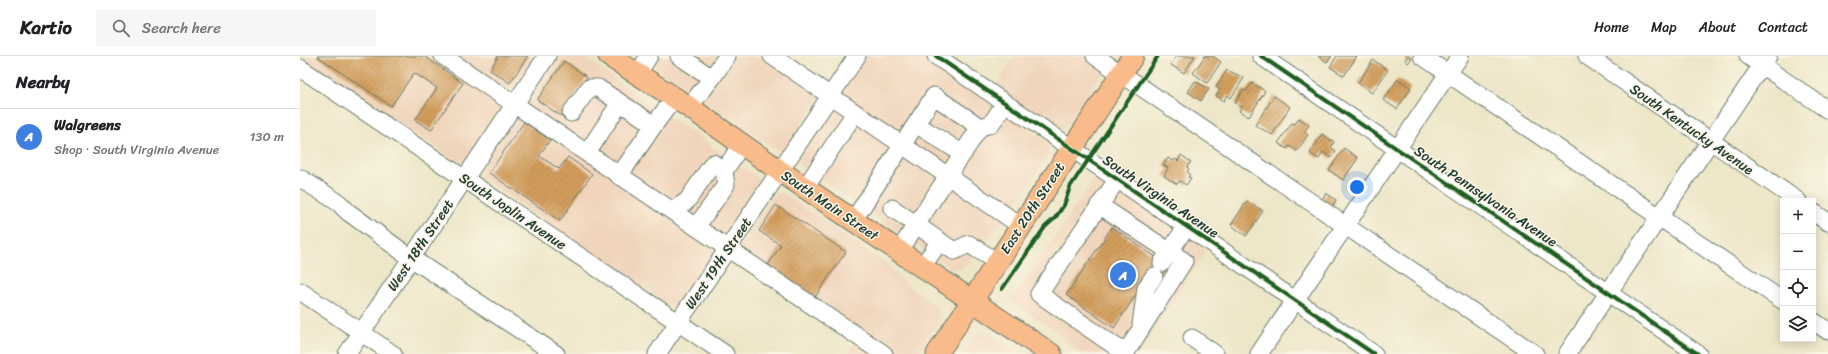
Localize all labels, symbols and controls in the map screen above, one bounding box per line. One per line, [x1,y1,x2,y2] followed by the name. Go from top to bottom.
[96,10,376,46] search box
[20,11,72,44] text: Kartio
[142,15,221,41] text: Search here
[1594,15,1629,40] text: Home
[1651,15,1677,40] text: Map
[1699,15,1736,40] text: About
[1758,15,1808,40] text: Contact
[110,17,132,39] icon: search
[16,67,70,97] text: Nearby
[1624,77,1759,182] street label: South Kentucky Avenue
[54,112,121,138] text: Walgreens
[25,125,33,148] text: A
[250,125,284,148] text: 130 m
[54,138,219,161] text: Shop · South Virginia Avenue
[1409,139,1563,254] street label: South Pennsylvania Avenue
[1097,148,1224,245] street label: South Virginia Avenue
[993,157,1072,259] street label: East 20th Street
[776,163,885,248] street label: South Main Street
[454,166,572,257] street label: South Joplin Avenue
[1347,177,1367,197] your location
[380,194,461,296] street label: West 18th Street
[1780,198,1816,342] map controls
[1780,198,1816,234] button: +
[678,212,759,314] street label: West 19th Street
[1780,234,1816,270] button: −
[1110,260,1136,290] pin: A
[1780,270,1816,306] button: locate
[1780,306,1816,342] button: layers

